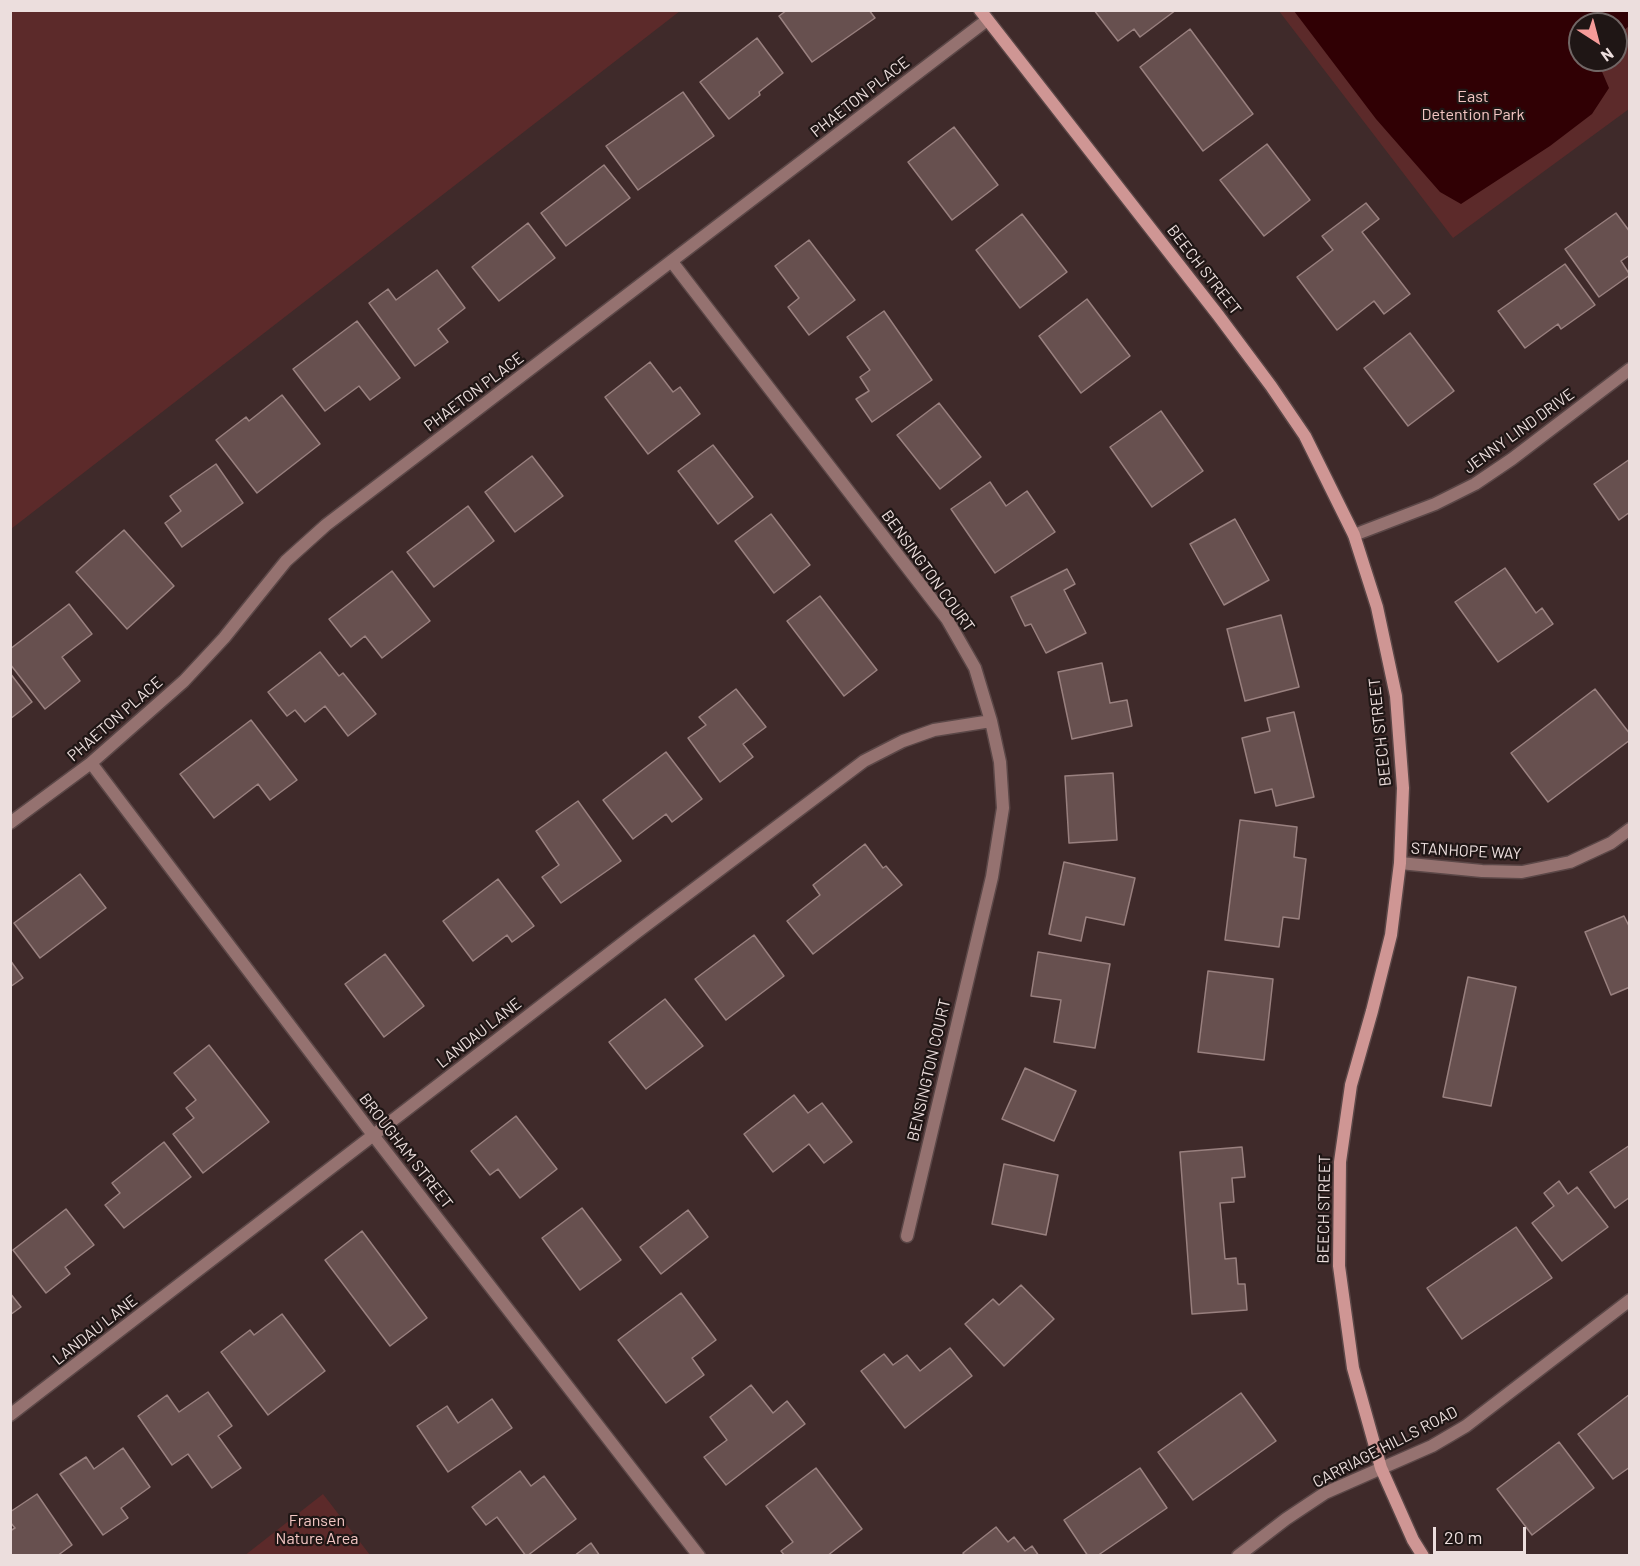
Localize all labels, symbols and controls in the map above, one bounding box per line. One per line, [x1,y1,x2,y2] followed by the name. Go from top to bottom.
[1568,12,1628,72] north arrow
[1598,45,1618,66] text: N
[807,53,913,141] street label: PHAETON PLACE
[1422,87,1524,125] park label: East Detention Park
[1163,221,1245,319] street label: BEECH STREET
[420,348,528,436] street label: PHAETON PLACE
[1460,384,1578,478] street label: JENNY LIND DRIVE
[877,506,979,636] street label: BENSINGTON COURT
[63,672,167,766] street label: PHAETON PLACE
[1365,677,1395,787] street label: BEECH STREET
[1410,839,1522,863] street label: STANHOPE WAY
[433,994,525,1072] street label: LANDAU LANE
[903,997,955,1143] street label: BENSINGTON COURT
[355,1090,457,1212] street label: BROUGHAM STREET
[1313,1154,1335,1264] street label: BEECH STREET
[49,1291,141,1369] street label: LANDAU LANE
[1309,1402,1461,1492] street label: CARRIAGE HILLS ROAD
[276,1511,358,1549] park label: Fransen Nature Area
[1436,1515,1529,1553] scale bar
[1444,1526,1482,1548] text: 20 m

